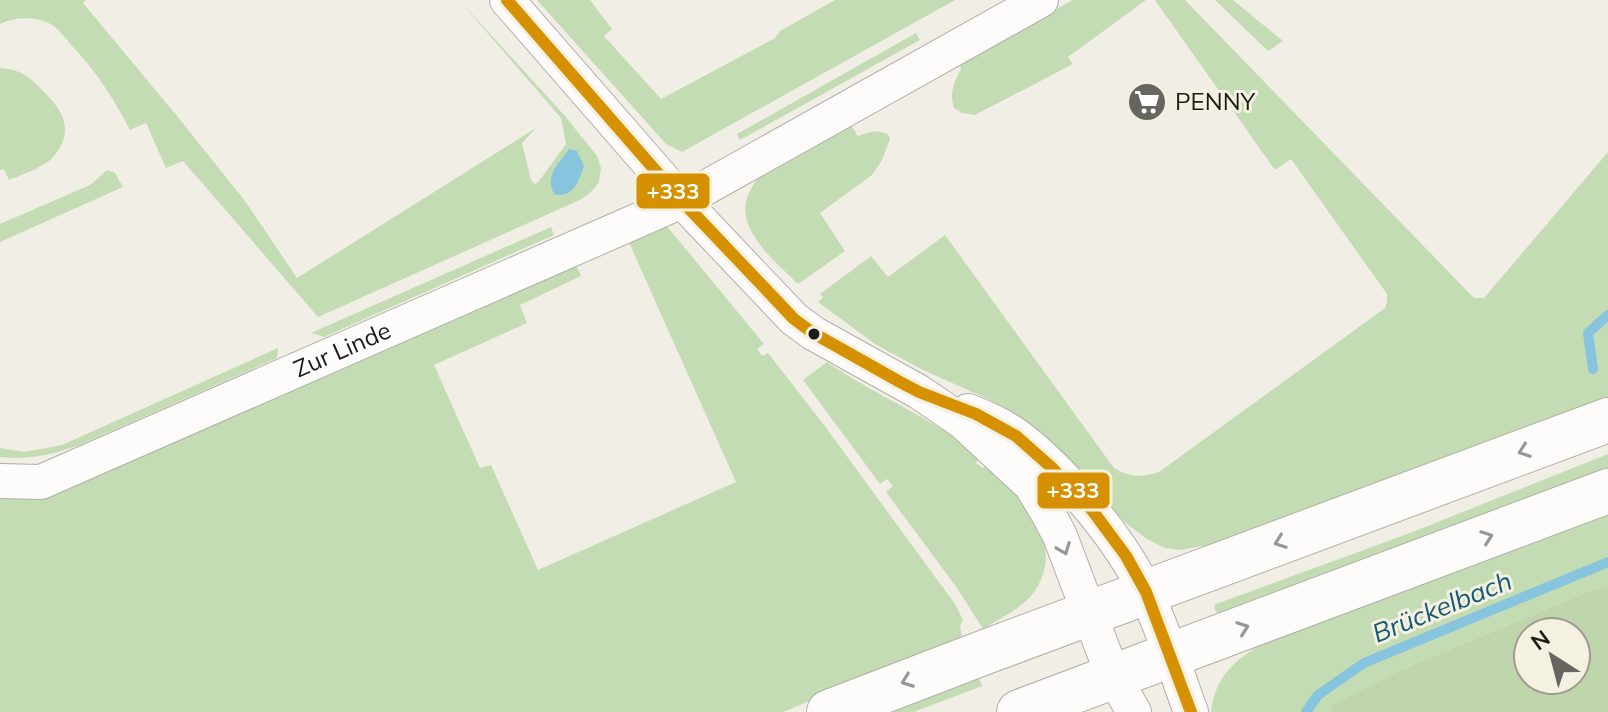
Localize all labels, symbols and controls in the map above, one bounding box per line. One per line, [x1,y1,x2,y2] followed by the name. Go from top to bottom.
[1126,81,1168,123] supermarket icon: PENNY
[1175,86,1256,116] place label: PENNY
[635,172,711,210] line badge: +333
[647,177,699,205] text: +333
[289,315,395,383] street label: Zur Linde
[806,326,822,342] unlabelled marker
[1518,441,1532,458] one-way arrow
[1036,471,1111,510] line badge: +333
[1047,476,1099,504] text: +333
[1479,530,1493,546] one-way arrow
[1274,532,1288,549] one-way arrow
[1054,541,1071,555] one-way arrow
[1367,564,1516,650] water label: Brückelbach
[1512,616,1592,696] north arrow
[1235,621,1249,637] one-way arrow
[1525,624,1555,656] text: N
[901,671,915,688] one-way arrow

